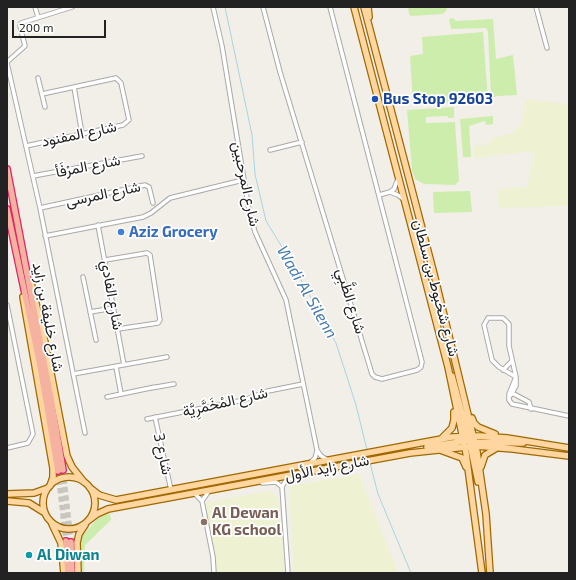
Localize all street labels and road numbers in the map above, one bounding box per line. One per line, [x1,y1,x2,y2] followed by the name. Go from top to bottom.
[40,117,118,151] street label: شارع المفنود
[228,140,264,228] street label: شارع المرحبين
[54,151,122,181] street label: شارع المرْفَأ
[64,177,142,211] street label: شارع المرسى
[409,217,463,359] street label: شارع شخبوط بن سلطان
[97,259,127,331] street label: شارع الفادي
[29,261,67,373] street label: شارع خليفة بن زايد
[332,266,370,336] street label: شارع الظَّبِي
[181,383,269,421] street label: شارع المْخَمَّرِيَّة
[150,432,176,476] street label: شارع 3
[283,451,371,485] street label: شارع زايد الأول

